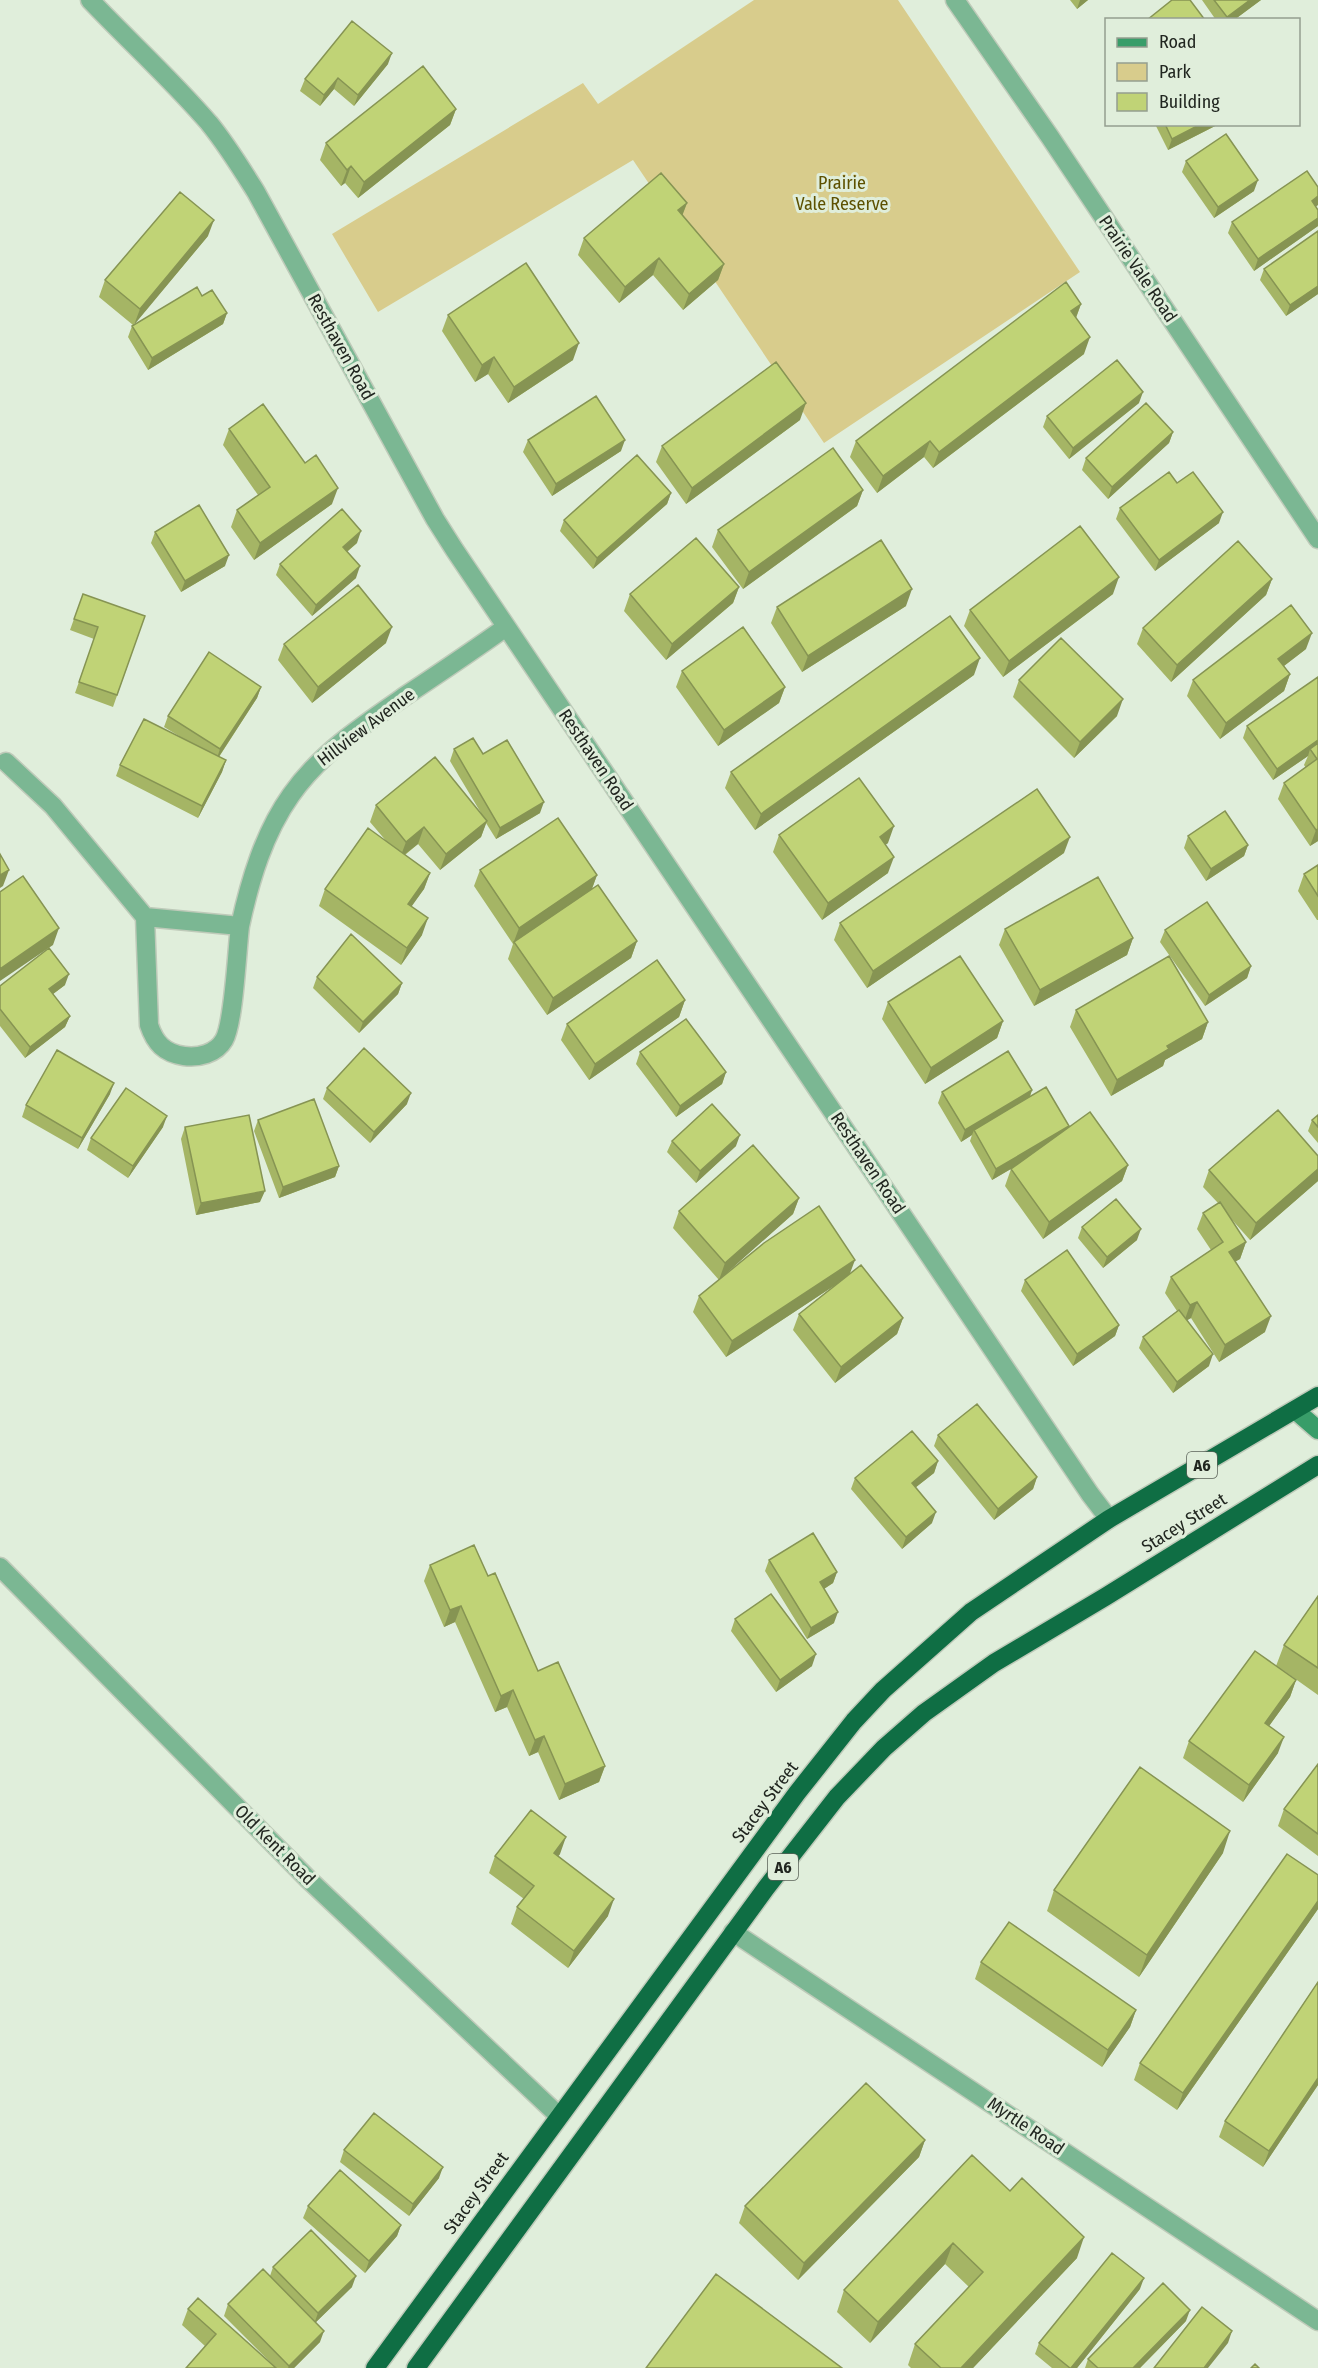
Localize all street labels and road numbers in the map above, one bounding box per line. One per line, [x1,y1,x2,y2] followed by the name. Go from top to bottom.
[1094,211,1182,327] street label: Prairie Vale Road
[303,290,379,404] street label: Resthaven Road
[313,683,419,771] street label: Hillview Avenue
[554,705,638,815] street label: Resthaven Road
[826,1108,910,1218] street label: Resthaven Road
[1187,1452,1217,1478] road number: A6
[1137,1488,1231,1558] street label: Stacey Street
[727,1757,803,1847] street label: Stacey Street
[230,1800,320,1890] street label: Old Kent Road
[768,1854,798,1880] road number: A6
[983,2092,1069,2160] street label: Myrtle Road
[439,2148,513,2238] street label: Stacey Street

